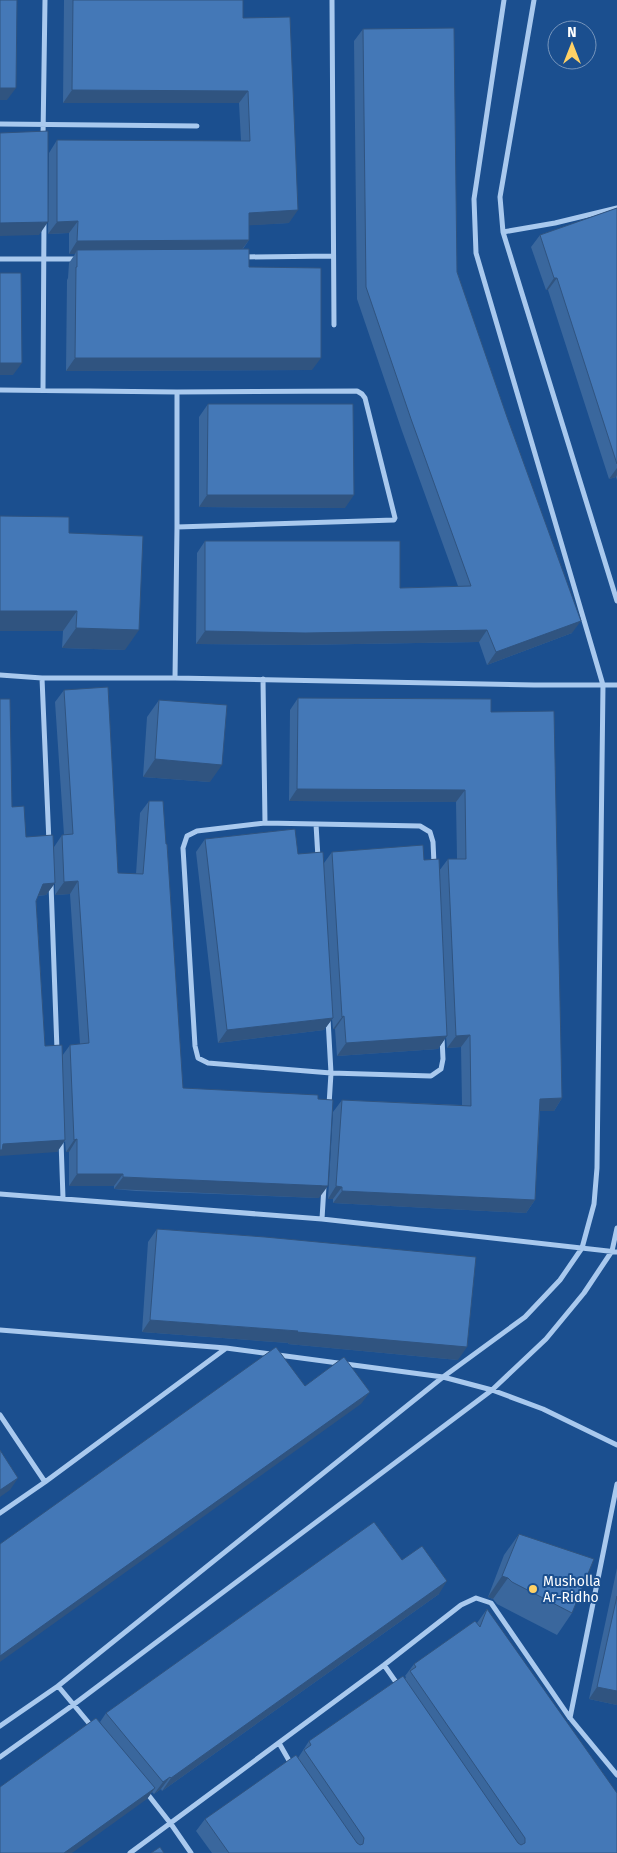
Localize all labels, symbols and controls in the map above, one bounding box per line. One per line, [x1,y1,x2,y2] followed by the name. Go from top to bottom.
[547,20,597,70] north arrow
[567,24,577,41] text: N
[543,1573,601,1606] place label: Musholla Ar-Ridho
[527,1583,539,1595] marker: Musholla Ar-Ridho

